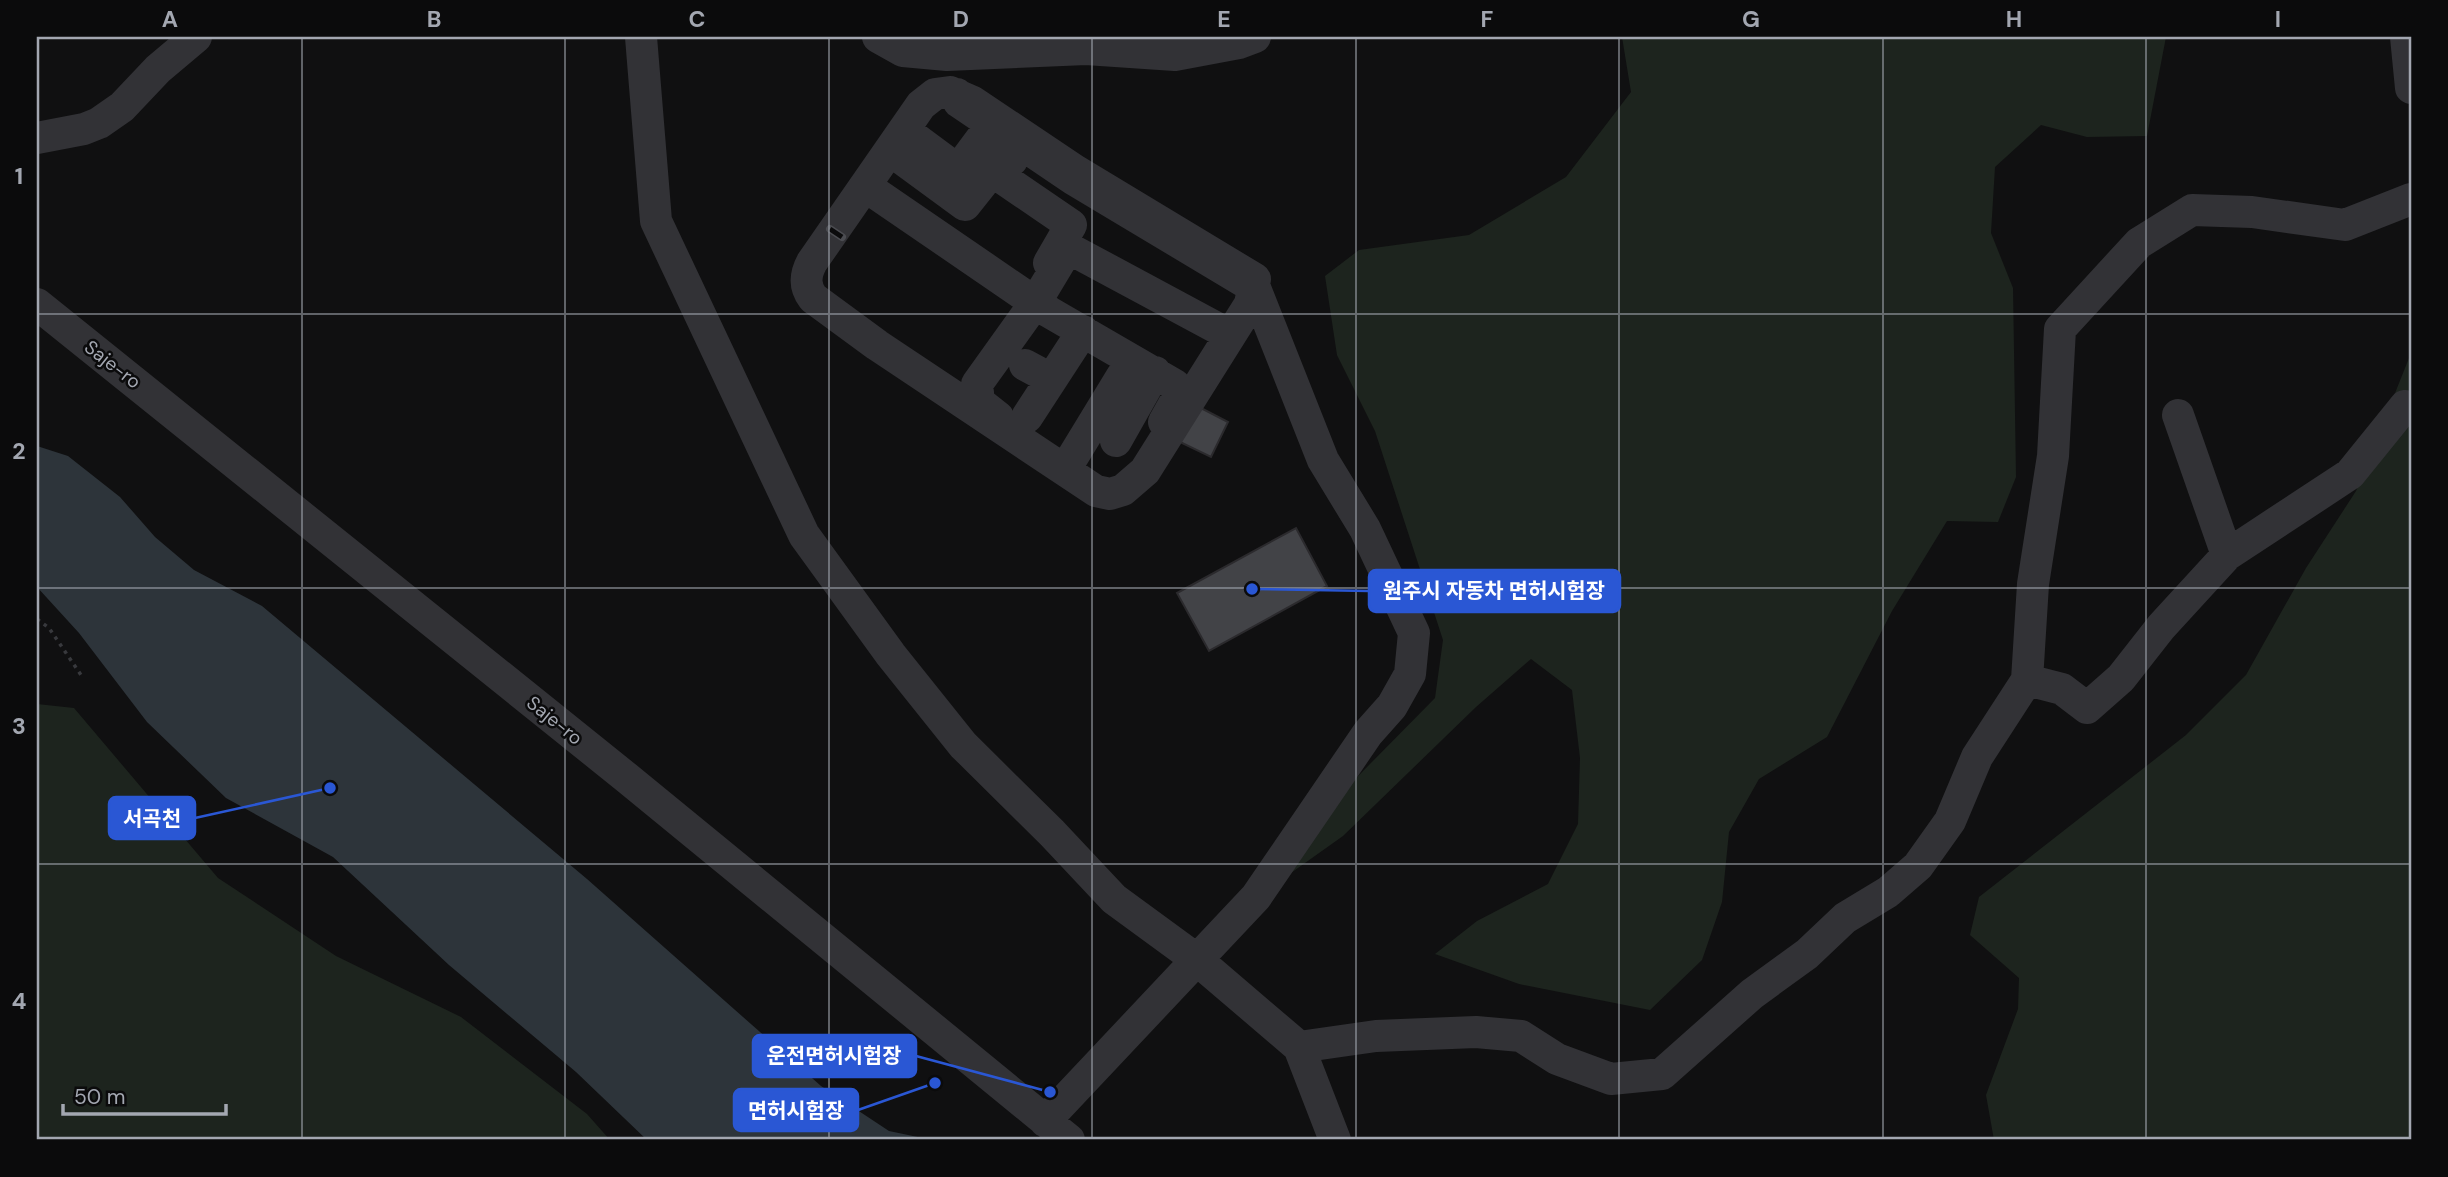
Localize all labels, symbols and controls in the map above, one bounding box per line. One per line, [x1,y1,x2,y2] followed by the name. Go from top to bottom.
[162,4,178,34] text: A
[427,4,441,34] text: B
[689,4,705,34] text: C
[953,4,969,34] text: D
[1217,4,1231,34] text: E
[1481,4,1494,34] text: F
[1742,4,1760,34] text: G
[2006,4,2022,34] text: H
[2275,4,2281,34] text: I
[15,161,23,191] text: 1
[79,335,146,394] street label: Saje-ro
[12,436,26,466] text: 2
[1369,570,1620,612] callout: 원주시 자동차 면허시험장
[1383,577,1605,605] text: 원주시 자동차 면허시험장
[522,690,588,751] street label: Saje-ro
[12,711,26,741] text: 3
[109,797,195,839] callout: 서곡천
[123,805,181,833] text: 서곡천
[12,986,27,1016] text: 4
[753,1035,916,1077] callout: 운전면허시험장
[766,1042,902,1070] text: 운전면허시험장
[63,1072,226,1116] scale bar
[74,1083,125,1111] text: 50 m
[734,1089,858,1131] callout: 면허시험장
[748,1097,844,1125] text: 면허시험장

